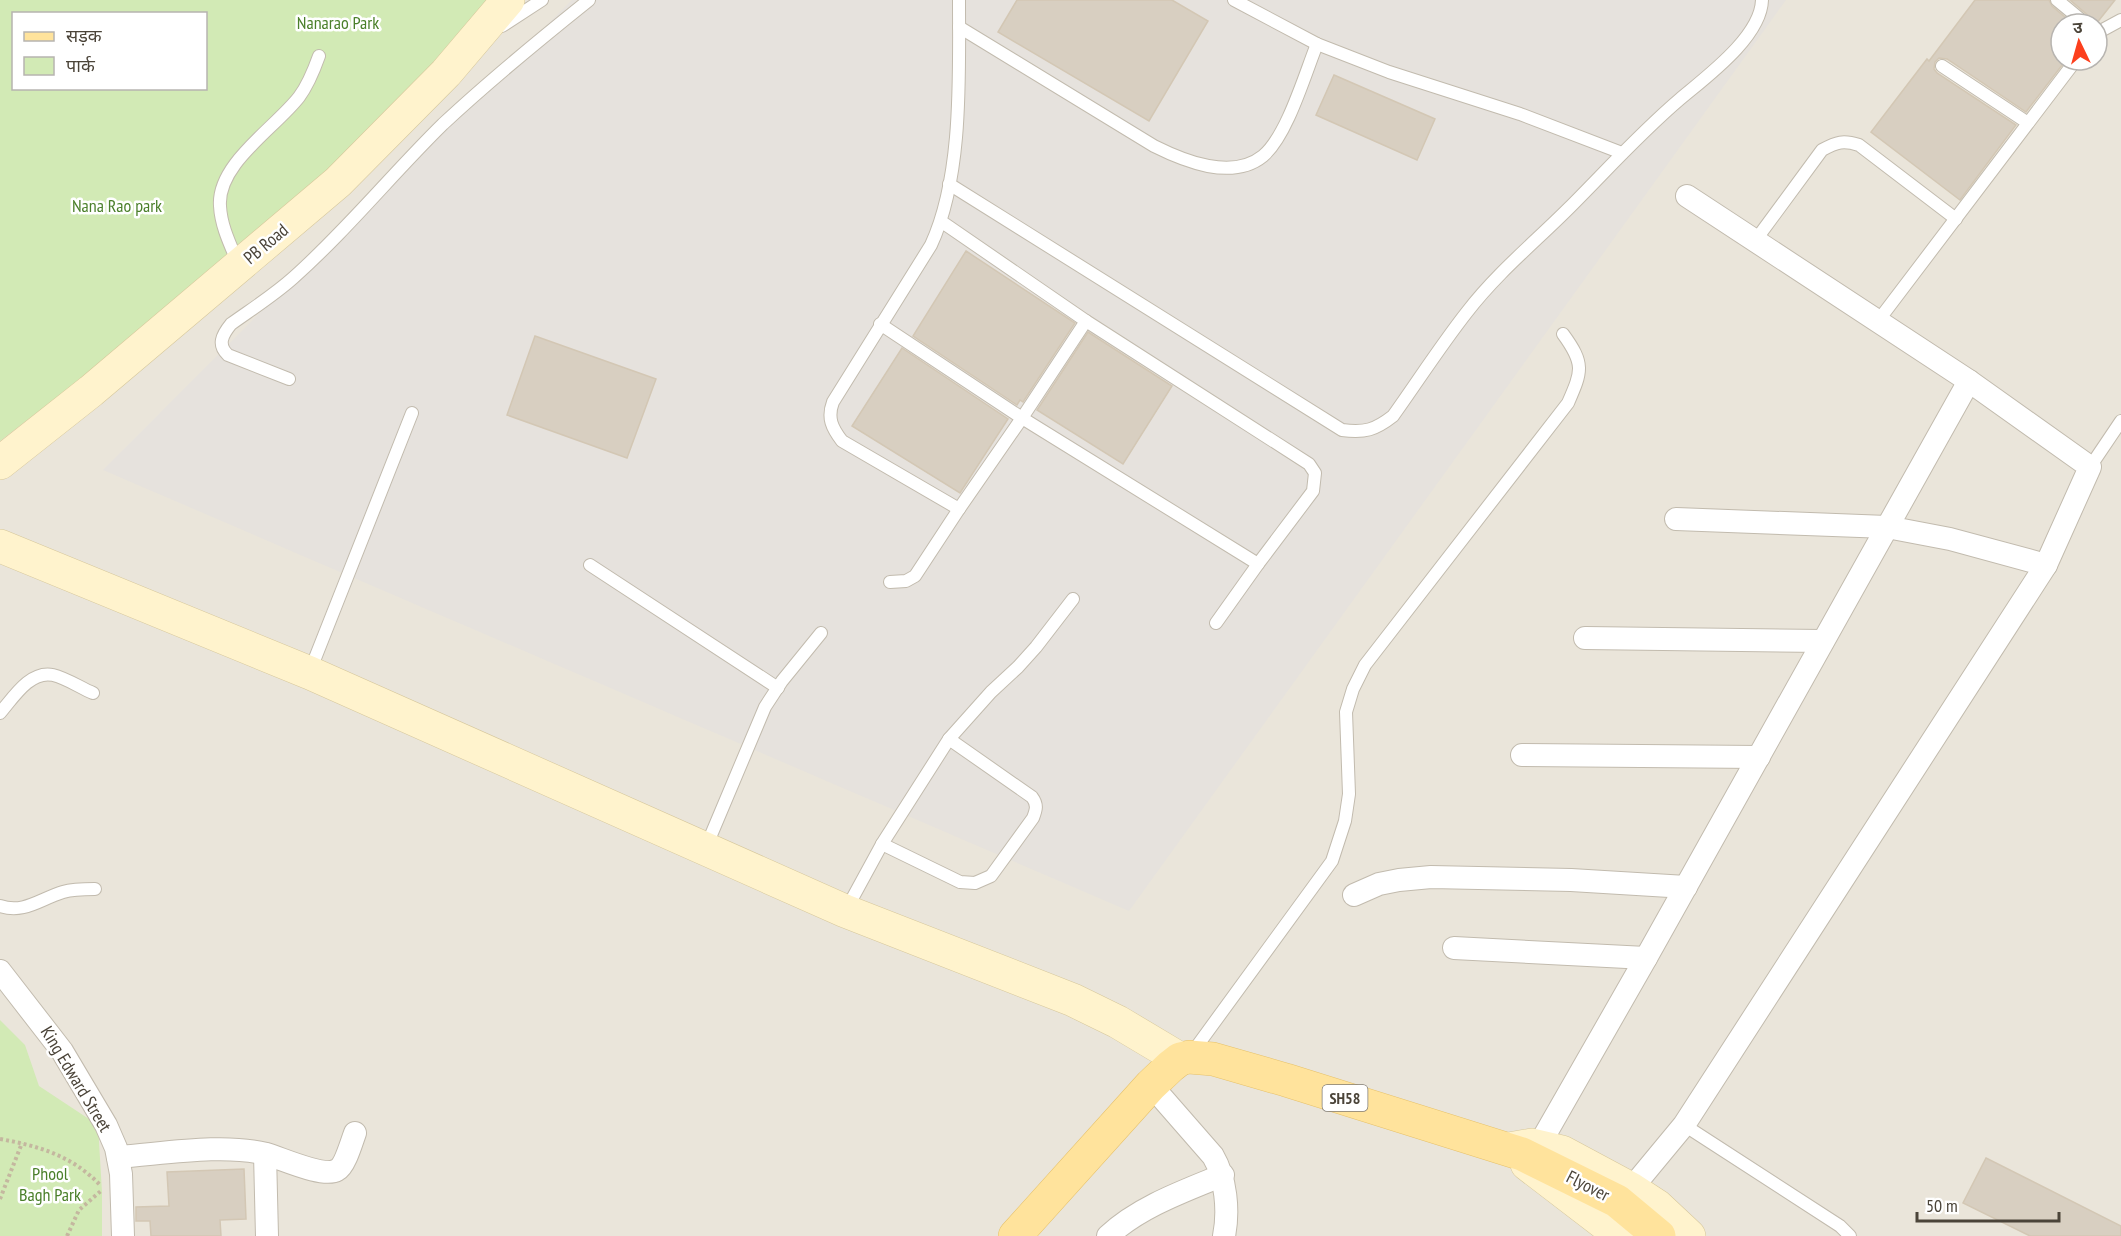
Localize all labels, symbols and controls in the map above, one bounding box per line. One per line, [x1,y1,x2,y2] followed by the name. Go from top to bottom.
[297,11,379,34] park label: Nanarao Park
[12,12,207,90] legend
[2049,12,2109,72] north arrow
[2072,17,2084,37] text: उ
[66,24,103,47] text: सड़क
[66,54,96,77] text: पार्क
[72,194,162,217] park label: Nana Rao park
[239,218,293,269] street label: PB Road
[36,1022,117,1136] street label: King Edward Street
[1322,1085,1368,1111] road number: SH58
[19,1162,81,1206] park label: Phool Bagh Park
[1563,1165,1614,1206] street label: Flyover
[1917,1185,2060,1223] scale bar
[1926,1194,1958,1217] text: 50 m

